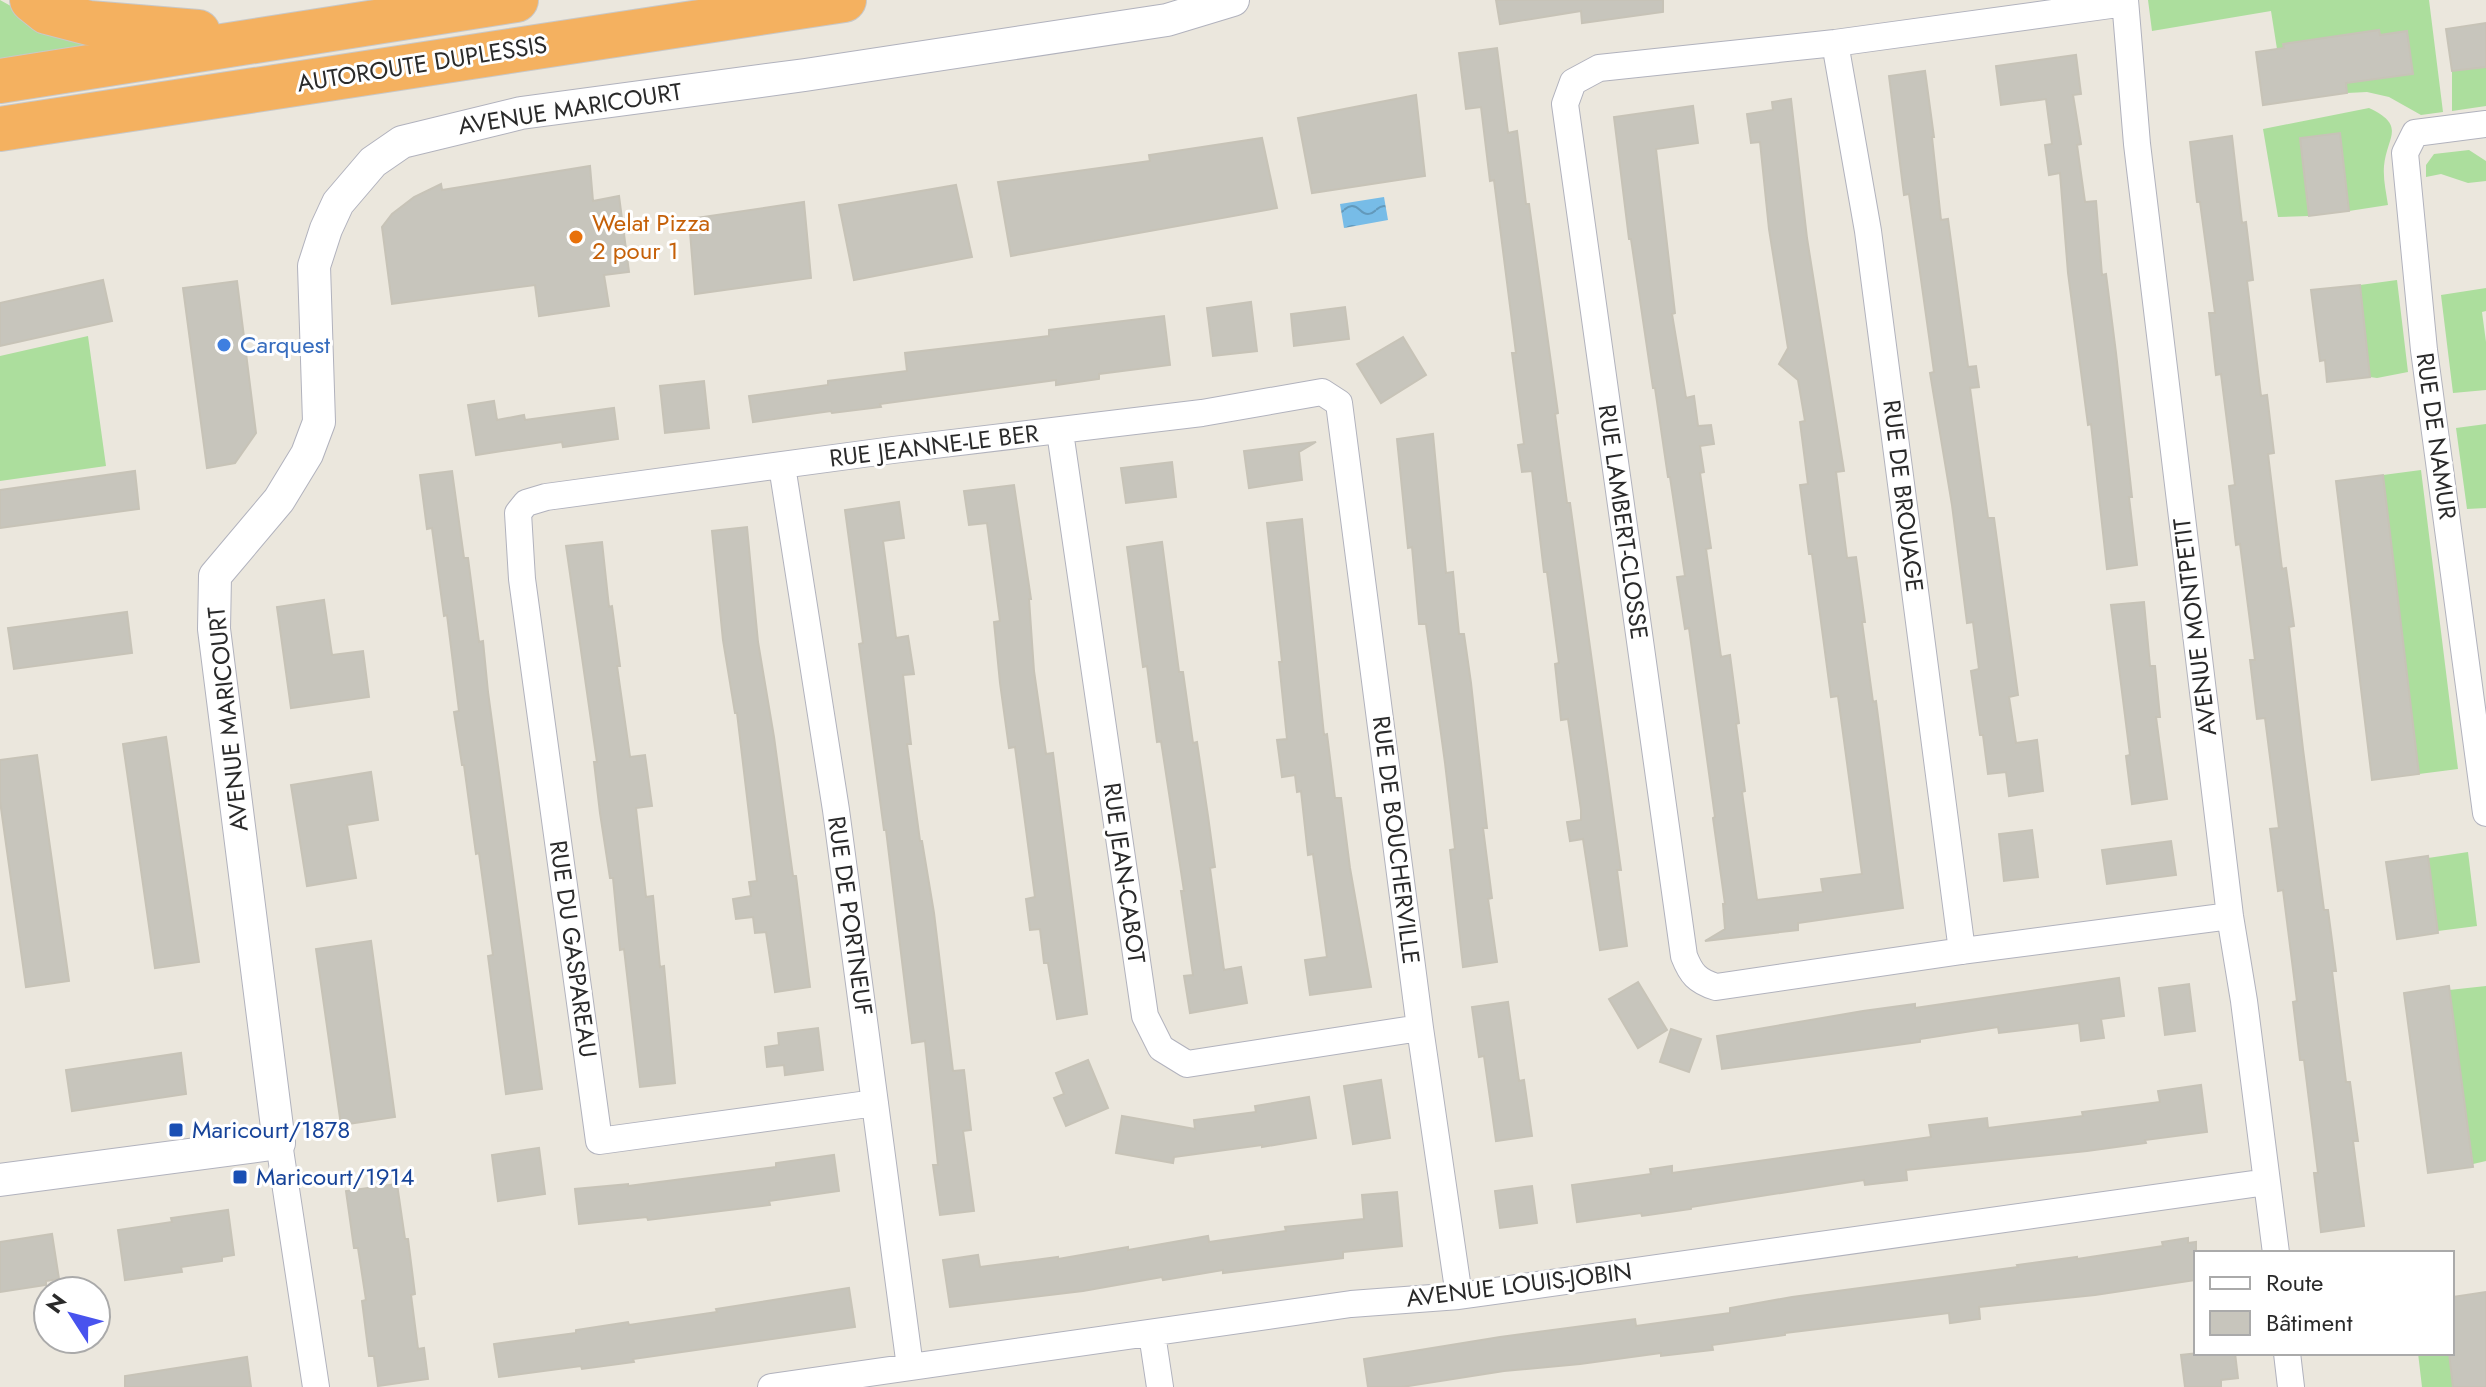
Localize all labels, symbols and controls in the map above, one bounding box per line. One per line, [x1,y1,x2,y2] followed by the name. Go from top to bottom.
[294,26,549,101] street label: AUTOROUTE DUPLESSIS
[456,74,684,143] street label: AVENUE MARICOURT
[592,205,710,268] place label: Welat Pizza 2 pour 1
[567,228,585,246] marker: Welat Pizza 2 pour 1
[240,327,330,362] place label: Carquest
[215,336,233,354] marker: Carquest
[2407,350,2466,522] street label: RUE DE NAMUR
[1874,398,1933,594] street label: RUE DE BROUAGE
[1590,402,1657,642] street label: RUE LAMBERT-CLOSSE
[827,415,1041,476] street label: RUE JEANNE-LE BER
[2164,516,2225,738] street label: AVENUE MONTPETIT
[198,605,257,833] street label: AVENUE MARICOURT
[1364,714,1429,966] street label: RUE DE BOUCHERVILLE
[1094,780,1154,965] street label: RUE JEAN-CABOT
[819,814,882,1018] street label: RUE DE PORTNEUF
[541,838,606,1060] street label: RUE DU GASPAREAU
[192,1112,350,1147] place label: Maricourt/1878
[167,1121,185,1139] marker: Maricourt/1878
[256,1159,414,1194] place label: Maricourt/1914
[231,1168,249,1186] marker: Maricourt/1914
[2194,1251,2454,1355] legend
[1404,1253,1634,1316] street label: AVENUE LOUIS-JOBIN
[2266,1265,2323,1300] text: Route
[32,1275,112,1355] north arrow
[38,1287,74,1320] text: N
[2266,1305,2353,1340] text: Bâtiment

